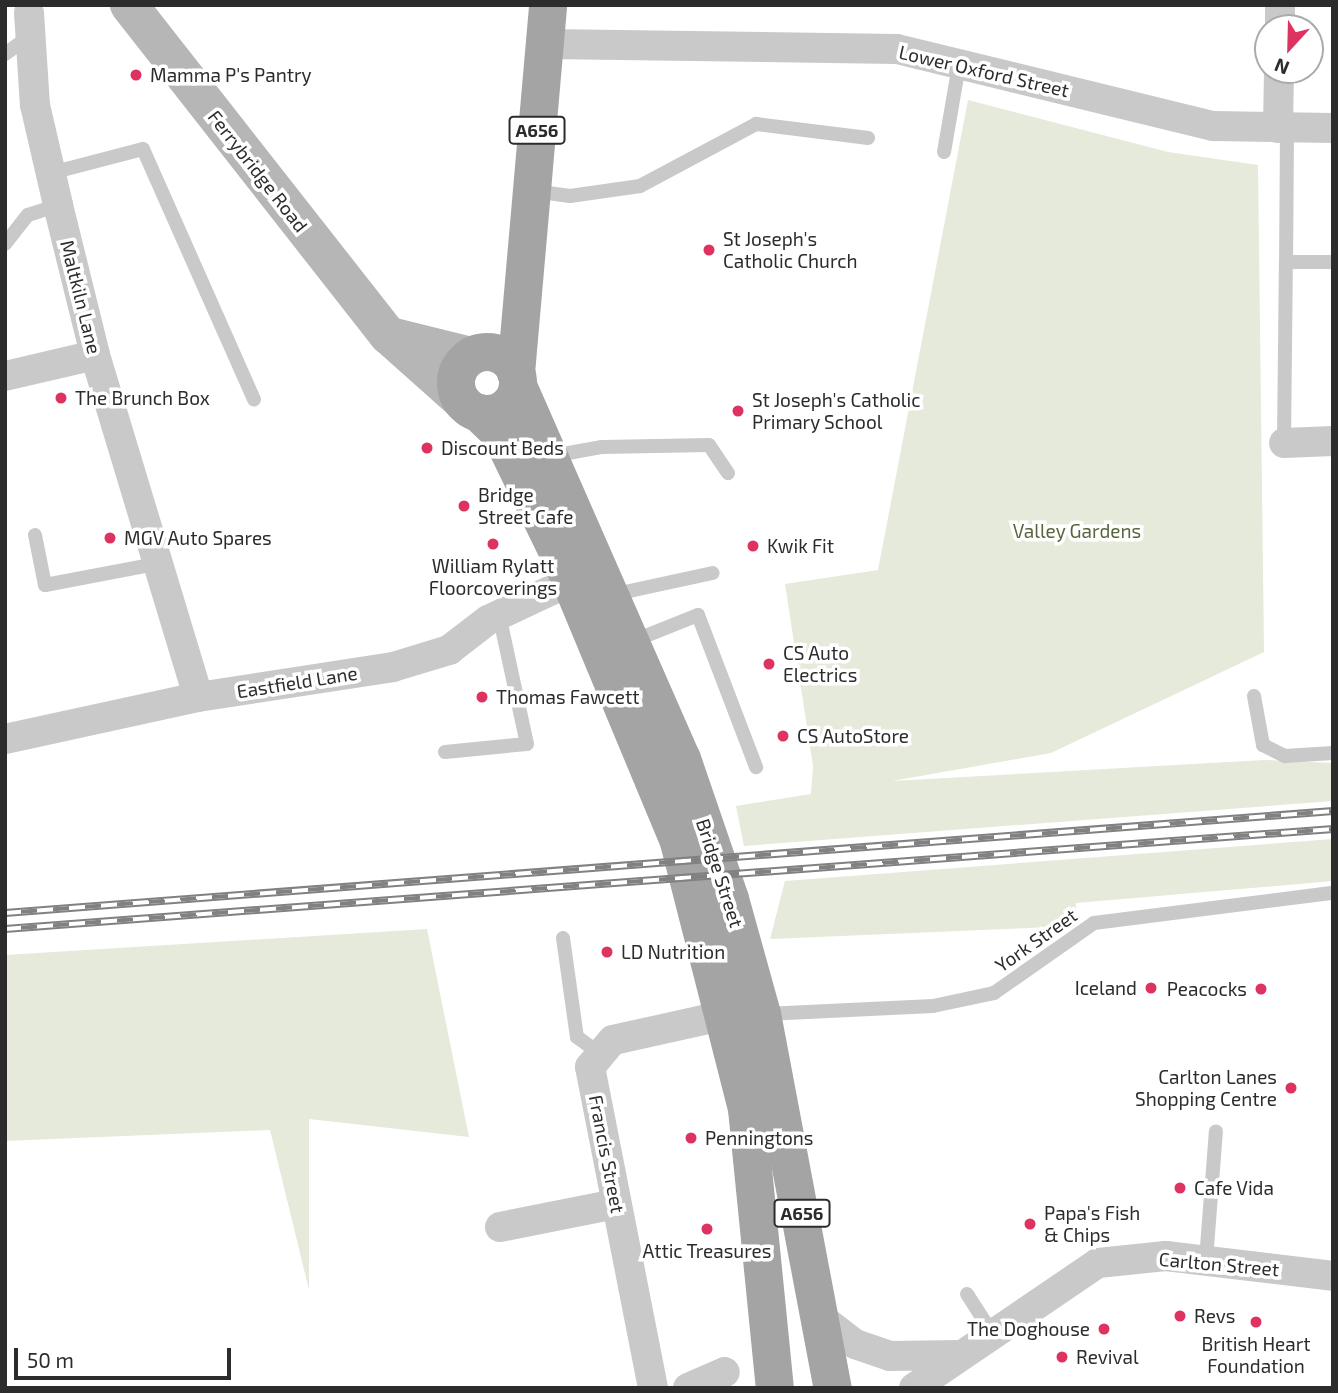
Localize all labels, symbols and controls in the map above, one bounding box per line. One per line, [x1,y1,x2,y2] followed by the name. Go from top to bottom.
[1254,14,1324,84] north arrow
[897,40,1071,102] street label: Lower Oxford Street
[1271,54,1292,80] text: N
[150,64,312,86] place label: Mamma P's Pantry
[128,67,144,83] marker: Mamma P's Pantry
[203,106,313,236] street label: Ferrybridge Road
[507,116,567,145] road number: A656
[723,228,858,272] place label: St Joseph's Catholic Church
[56,238,106,356] street label: Maltkiln Lane
[701,242,717,258] marker: St Joseph's Catholic Church
[75,387,210,409] place label: The Brunch Box
[752,389,921,433] place label: St Joseph's Catholic Primary School
[53,390,69,406] marker: The Brunch Box
[730,403,746,419] marker: St Joseph's Catholic Primary School
[441,437,564,459] place label: Discount Beds
[419,440,435,456] marker: Discount Beds
[478,484,574,528] place label: Bridge Street Cafe
[456,498,472,514] marker: Bridge Street Cafe
[1013,520,1141,542] park label: Valley Gardens
[124,527,273,549] place label: MGV Auto Spares
[102,530,118,546] marker: MGV Auto Spares
[767,535,834,557] place label: Kwik Fit
[485,536,501,552] marker: William Rylatt Floorcoverings
[745,538,761,554] marker: Kwik Fit
[429,555,557,599] place label: William Rylatt Floorcoverings
[783,642,857,686] place label: CS Auto Electrics
[761,656,777,672] marker: CS Auto Electrics
[235,661,359,703] street label: Eastfield Lane
[496,686,639,708] place label: Thomas Fawcett
[474,689,490,705] marker: Thomas Fawcett
[797,725,909,747] place label: CS AutoStore
[775,728,791,744] marker: CS AutoStore
[692,816,748,930] street label: Bridge Street
[991,904,1081,976] street label: York Street
[621,941,725,963] place label: LD Nutrition
[599,944,615,960] marker: LD Nutrition
[1075,977,1137,999] place label: Iceland
[1167,978,1247,1000] place label: Peacocks
[1143,980,1159,996] marker: Iceland
[1253,981,1269,997] marker: Peacocks
[1135,1066,1277,1110] place label: Carlton Lanes Shopping Centre
[1283,1080,1299,1096] marker: Carlton Lanes Shopping Centre
[584,1093,630,1215] street label: Francis Street
[705,1127,813,1149] place label: Penningtons
[683,1130,699,1146] marker: Penningtons
[1194,1177,1274,1199] place label: Cafe Vida
[1172,1180,1188,1196] marker: Cafe Vida
[772,1198,832,1228] road number: A656
[1044,1202,1140,1246] place label: Papa's Fish & Chips
[1022,1216,1038,1232] marker: Papa's Fish & Chips
[699,1221,715,1237] marker: Attic Treasures
[642,1240,772,1262] place label: Attic Treasures
[1158,1247,1280,1281] street label: Carlton Street
[1194,1305,1236,1327] place label: Revs
[1172,1308,1188,1324] marker: Revs
[1248,1314,1264,1330] marker: British Heart Foundation
[967,1318,1090,1340] place label: The Doghouse
[1096,1321,1112,1337] marker: The Doghouse
[1201,1333,1311,1377] place label: British Heart Foundation
[18,1334,234,1378] scale bar
[1076,1346,1139,1368] place label: Revival
[27,1347,74,1372] text: 50 m
[1054,1349,1070,1365] marker: Revival

